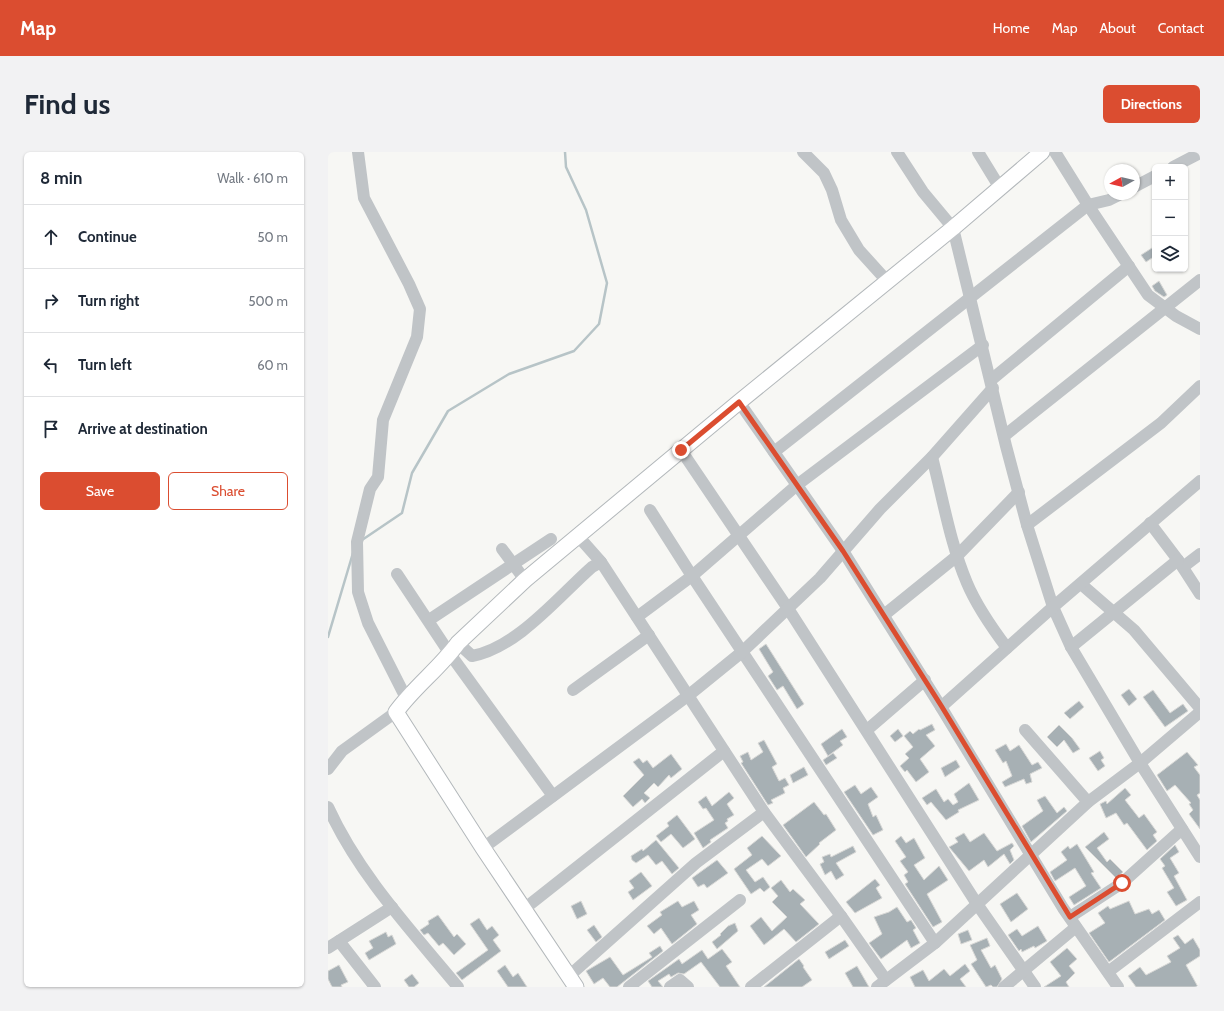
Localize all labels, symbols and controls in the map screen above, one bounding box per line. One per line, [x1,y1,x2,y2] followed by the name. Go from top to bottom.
[20,17,56,40] text: Map
[993,19,1030,37] text: Home
[1052,19,1077,37] text: Map
[1099,19,1136,37] text: About
[1158,19,1204,37] text: Contact
[1103,85,1200,123] button: Directions
[24,87,110,121] text: Find us
[1104,164,1140,200] north arrow
[1152,164,1188,272] map controls
[1152,164,1188,200] button: +
[40,168,82,188] text: 8 min
[217,170,288,186] text: Walk · 610 m
[1152,200,1188,236] button: −
[40,226,62,248] icon: ahead
[78,228,137,246] text: Continue
[258,229,288,245] text: 50 m
[1152,236,1188,272] button: layers
[40,290,62,312] icon: right
[78,292,139,310] text: Turn right
[248,293,288,309] text: 500 m
[40,354,62,376] icon: left
[78,356,132,374] text: Turn left
[257,357,288,373] text: 60 m
[40,418,62,440] icon: arrive
[78,420,208,438] text: Arrive at destination
[672,441,690,459] route end
[40,472,160,510] button: Save
[168,472,288,510] button: Share
[1113,874,1131,892] route start

